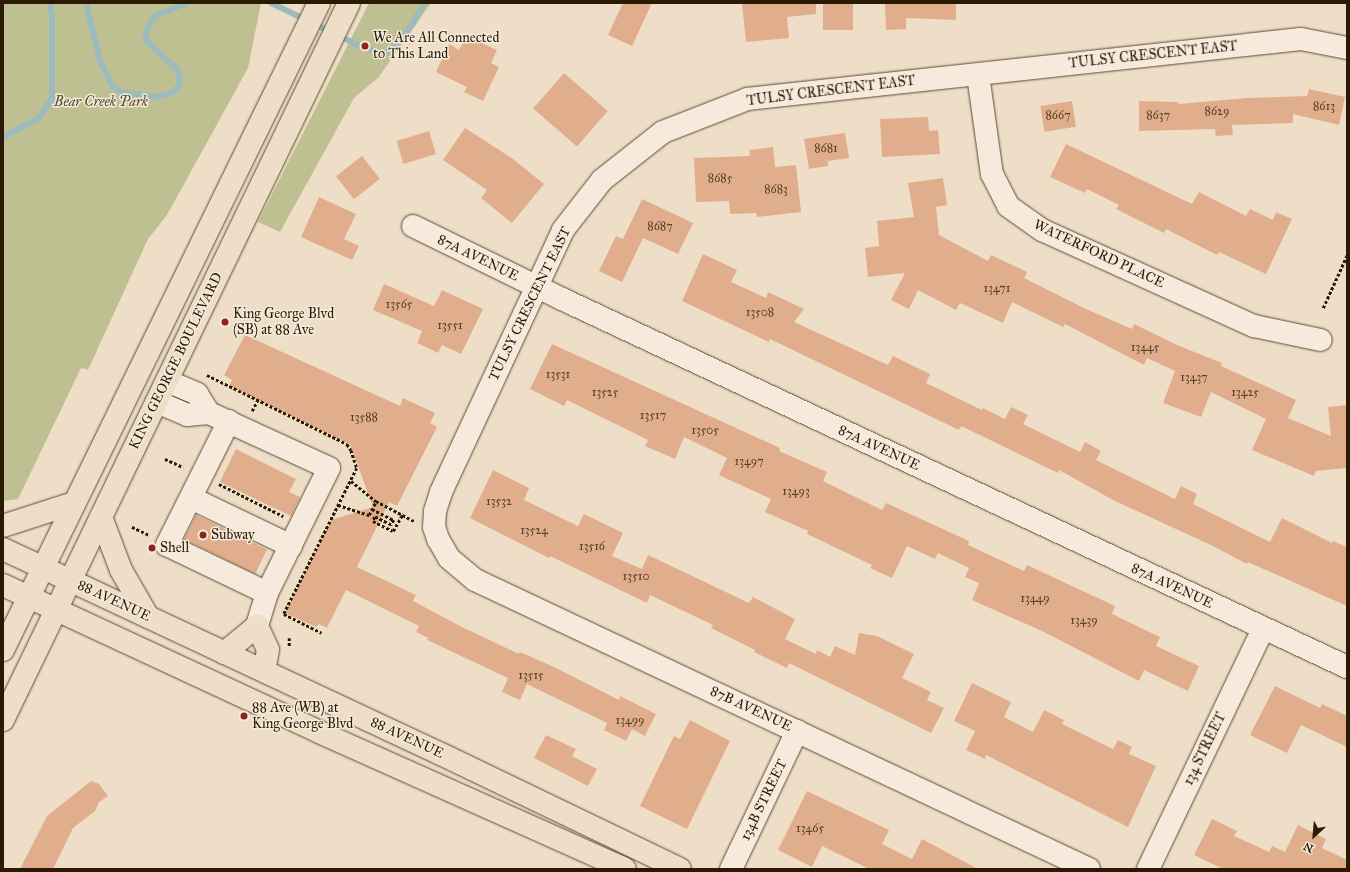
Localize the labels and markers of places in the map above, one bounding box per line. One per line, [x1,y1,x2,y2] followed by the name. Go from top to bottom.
[373,30,499,62] place label: We Are All Connected to This Land
[360,41,370,51] marker: We Are All Connected to This Land
[233,306,334,338] place label: King George Blvd (SB) at 88 Ave
[220,317,230,327] marker: King George Blvd (SB) at 88 Ave
[211,527,255,543] place label: Subway
[198,530,208,540] marker: Subway
[160,540,189,556] place label: Shell
[147,543,157,553] marker: Shell
[252,700,353,732] place label: 88 Ave (WB) at King George Blvd
[239,711,249,721] marker: 88 Ave (WB) at King George Blvd

